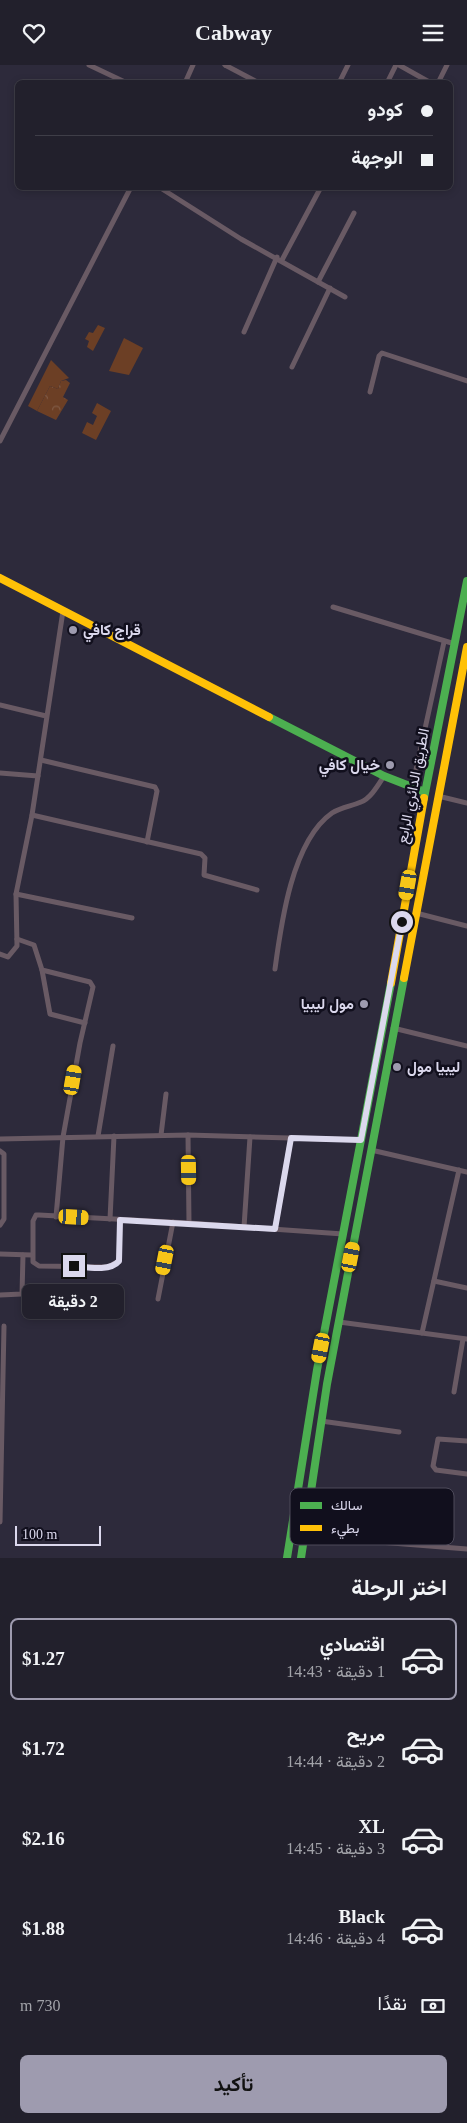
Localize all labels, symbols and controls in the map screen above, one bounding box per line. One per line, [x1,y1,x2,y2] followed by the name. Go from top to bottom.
[20,19,48,47] icon: heart
[419,19,447,47] icon: menu
[195,20,272,45] text: Cabway
[368,99,403,120] text: كودو
[351,147,403,168] text: الوجهة
[83,622,141,643] place label: قراج كافي
[67,624,79,636] marker: قراج كافي
[394,727,437,846] street label: الطريق الدائري الرابع
[319,757,380,778] place label: خيال كافي
[384,759,396,771] marker: خيال كافي
[398,869,417,901] car
[391,911,413,933] route start
[301,996,354,1013] place label: مول ليبيا
[358,998,370,1010] marker: مول ليبيا
[407,1059,460,1076] place label: ليبيا مول
[391,1061,403,1073] marker: ليبيا مول
[63,1064,82,1096] car
[181,1155,196,1185] car
[58,1209,89,1225] car
[340,1241,361,1273] car
[154,1244,175,1276] car
[63,1255,85,1277] route end
[23,1283,125,1319] callout: 2 دقيقة
[48,1293,98,1310] text: 2 دقيقة
[310,1332,331,1364] car
[290,1488,454,1545] legend
[331,1498,362,1513] text: سالك
[331,1521,359,1540] text: بطيء
[15,1523,101,1546] scale bar
[22,1527,57,1542] text: 100 m
[351,1575,447,1600] text: اختر الرحلة
[320,1634,385,1655] text: اقتصادي
[400,1637,445,1682] icon: car
[22,1648,65,1669] text: $1.27
[286,1663,385,1680] text: 1 دقيقة · 14:43
[347,1724,385,1745] text: مريح
[400,1727,445,1772] icon: car
[22,1738,65,1759] text: $1.72
[286,1753,385,1770] text: 2 دقيقة · 14:44
[359,1816,385,1837] text: XL
[400,1817,445,1862] icon: car
[22,1828,65,1849] text: $2.16
[286,1840,385,1857] text: 3 دقيقة · 14:45
[339,1906,385,1927] text: Black
[400,1907,445,1952] icon: car
[22,1918,65,1939] text: $1.88
[286,1930,385,1947] text: 4 دقيقة · 14:46
[419,1992,447,2020] icon: cash
[378,1993,407,2014] text: نقدًا
[20,1997,60,2014] text: 730 m
[20,2055,447,2113] button: تأكيد

